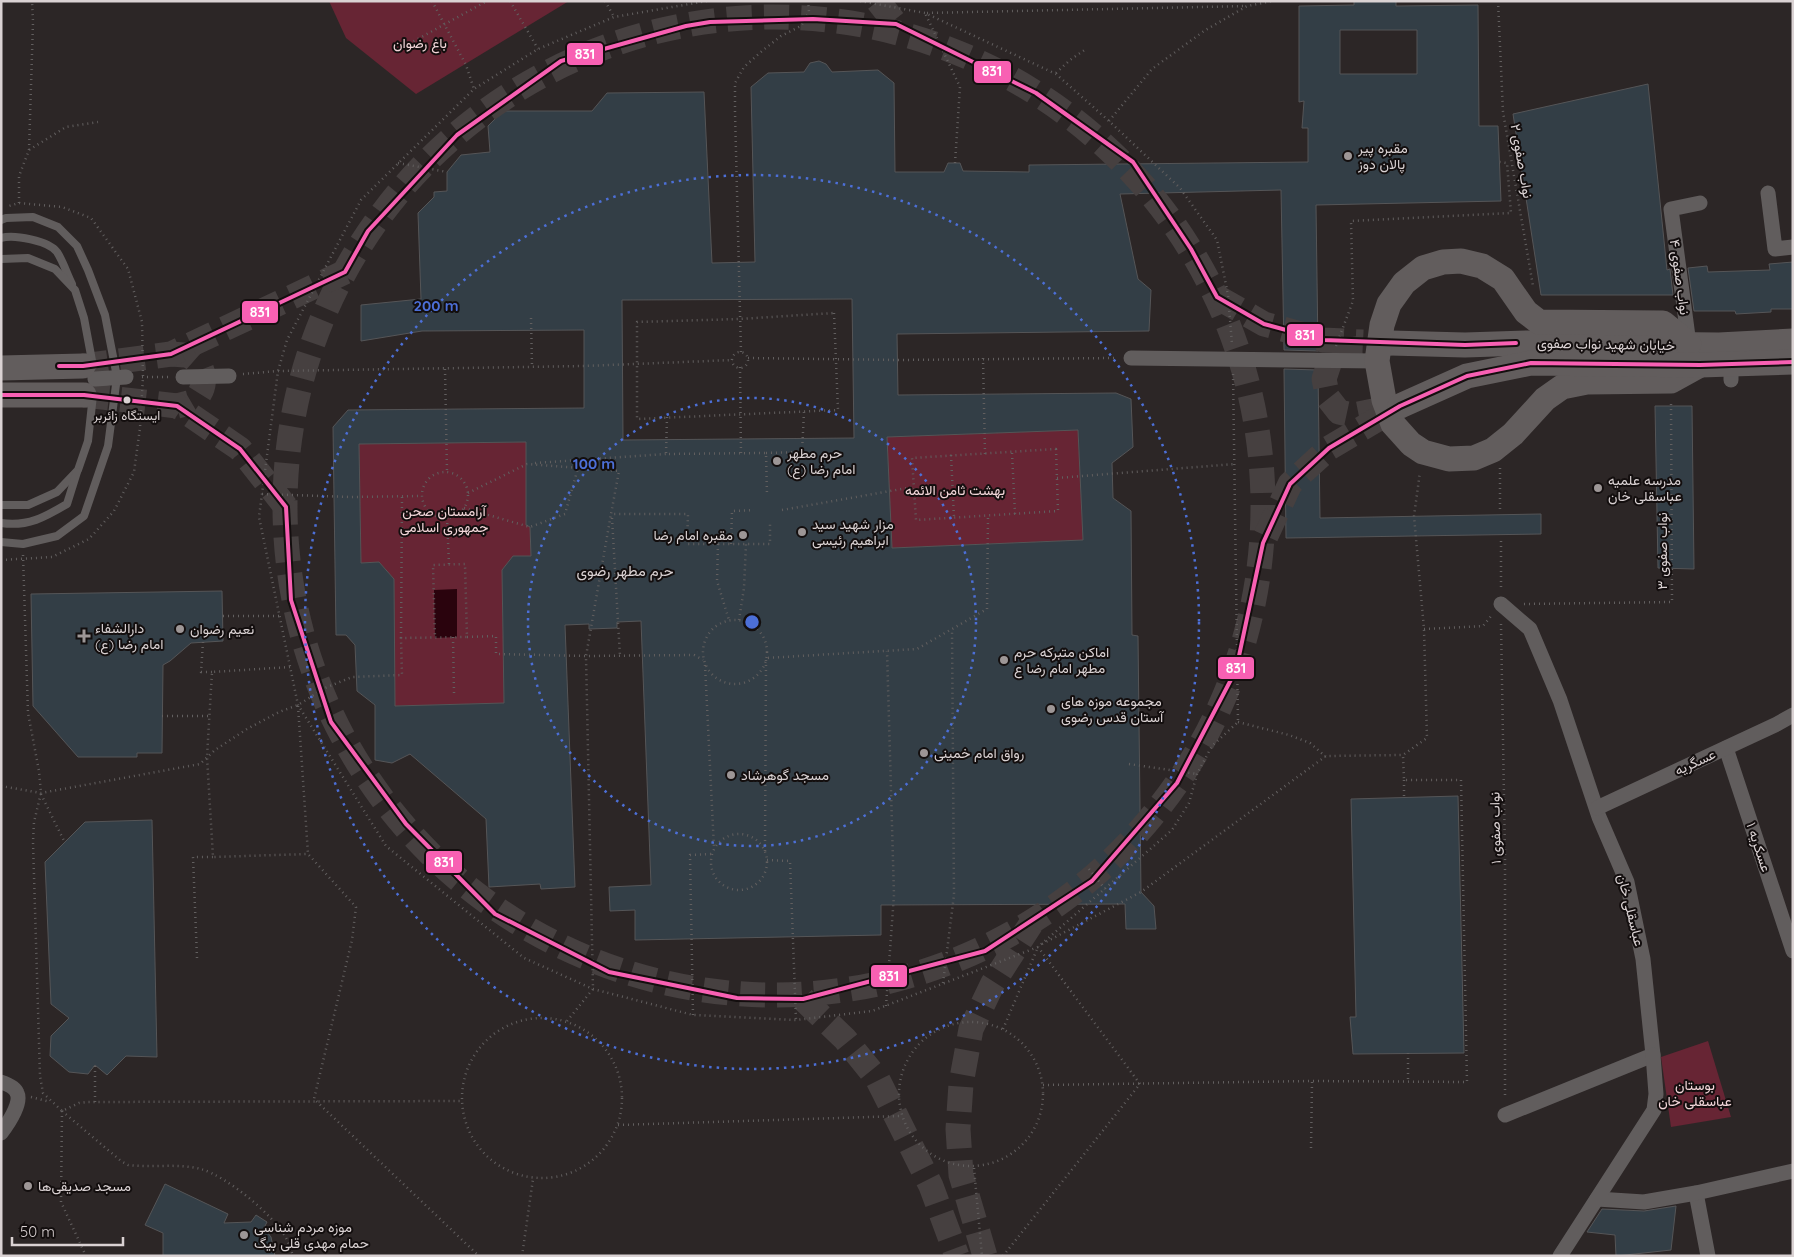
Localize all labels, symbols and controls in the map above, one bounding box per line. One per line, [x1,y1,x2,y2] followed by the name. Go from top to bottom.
[393,34,447,54] park label: باغ رضوان
[566,42,604,66] line badge: 831
[575,45,595,63] text: 831
[973,60,1012,84] line badge: 831
[982,62,1002,80] text: 831
[1507,122,1537,200] street label: نواب صفوی ۲
[1357,139,1408,174] place label: مقبره پیر پالان دوز
[1342,150,1354,162] marker: مقبره پیر پالان دوز
[1666,238,1694,316] street label: نواب صفوی ۴
[414,296,459,315] text: 200 m
[241,300,279,324] line badge: 831
[250,303,270,321] text: 831
[1286,323,1324,347] line badge: 831
[1295,326,1315,344] text: 831
[1537,334,1675,354] street label: خیابان شهید نواب صفوی
[122,395,132,405] marker: ایستگاه زائربر
[93,407,160,424] place label: ایستگاه زائربر
[786,444,856,480] place label: حرم مطهر امام رضا (ع)
[573,454,615,473] text: 100 m
[771,455,783,467] marker: حرم مطهر امام رضا (ع)
[1608,471,1682,505] place label: مدرسه علمیه عباسقلی خان
[905,481,1005,499] park label: بهشت ثامن الائمه
[1592,482,1604,494] marker: مدرسه علمیه عباسقلی خان
[400,502,488,536] park label: آرامستان صحن جمهوری اسلامی
[1653,512,1671,590] street label: نواب صفوی ۳
[812,515,894,549] place label: مزار شهید سید ابراهیم رئیسی
[653,526,733,544] place label: مقبره امام رضا
[796,526,808,538] marker: مزار شهید سید ابراهیم رئیسی
[737,529,749,541] marker: مقبره امام رضا
[577,561,673,581] district label: حرم مطهر رضوی
[743,613,761,631] centre of rings
[95,619,164,655] place label: دارالشفاء امام رضا (ع)
[190,620,254,638] place label: نعیم رضوان
[174,623,186,635] marker: نعیم رضوان
[77,629,91,643] marker: دارالشفاء امام رضا (ع)
[1014,643,1109,679] place label: اماکن متبرکه حرم مطهر امام رضا ع
[998,654,1010,666] marker: اماکن متبرکه حرم مطهر امام رضا ع
[1217,656,1255,680] line badge: 831
[1226,659,1246,677] text: 831
[1061,692,1165,726] place label: مجموعه موزه های آستان قدس رضوی
[1045,703,1057,715] marker: مجموعه موزه های آستان قدس رضوی
[934,744,1025,762] place label: رواق امام خمینی
[1672,745,1718,779] street label: عسگریه
[918,747,930,759] marker: رواق امام خمینی
[741,766,829,784] place label: مسجد گوهرشاد
[725,769,737,781] marker: مسجد گوهرشاد
[1485,792,1505,864] street label: نواب صفوی ۱
[1743,820,1775,874] street label: عسکریه ۱
[425,850,463,874] line badge: 831
[434,853,454,871] text: 831
[1613,872,1649,948] street label: عباسقلی خان
[870,964,908,988] line badge: 831
[879,967,899,985] text: 831
[1658,1076,1732,1110] park label: بوستان عباسقلی خان
[38,1177,131,1195] place label: مسجد صدیقی‌ها
[22,1180,34,1192] marker: مسجد صدیقی‌ها
[12,1214,124,1246] scale bar
[254,1218,369,1252] place label: موزه مردم شناسی حمام مهدی قلی بیگ
[20,1222,55,1241] text: 50 m
[238,1229,250,1241] marker: موزه مردم شناسی حمام مهدی قلی بیگ

